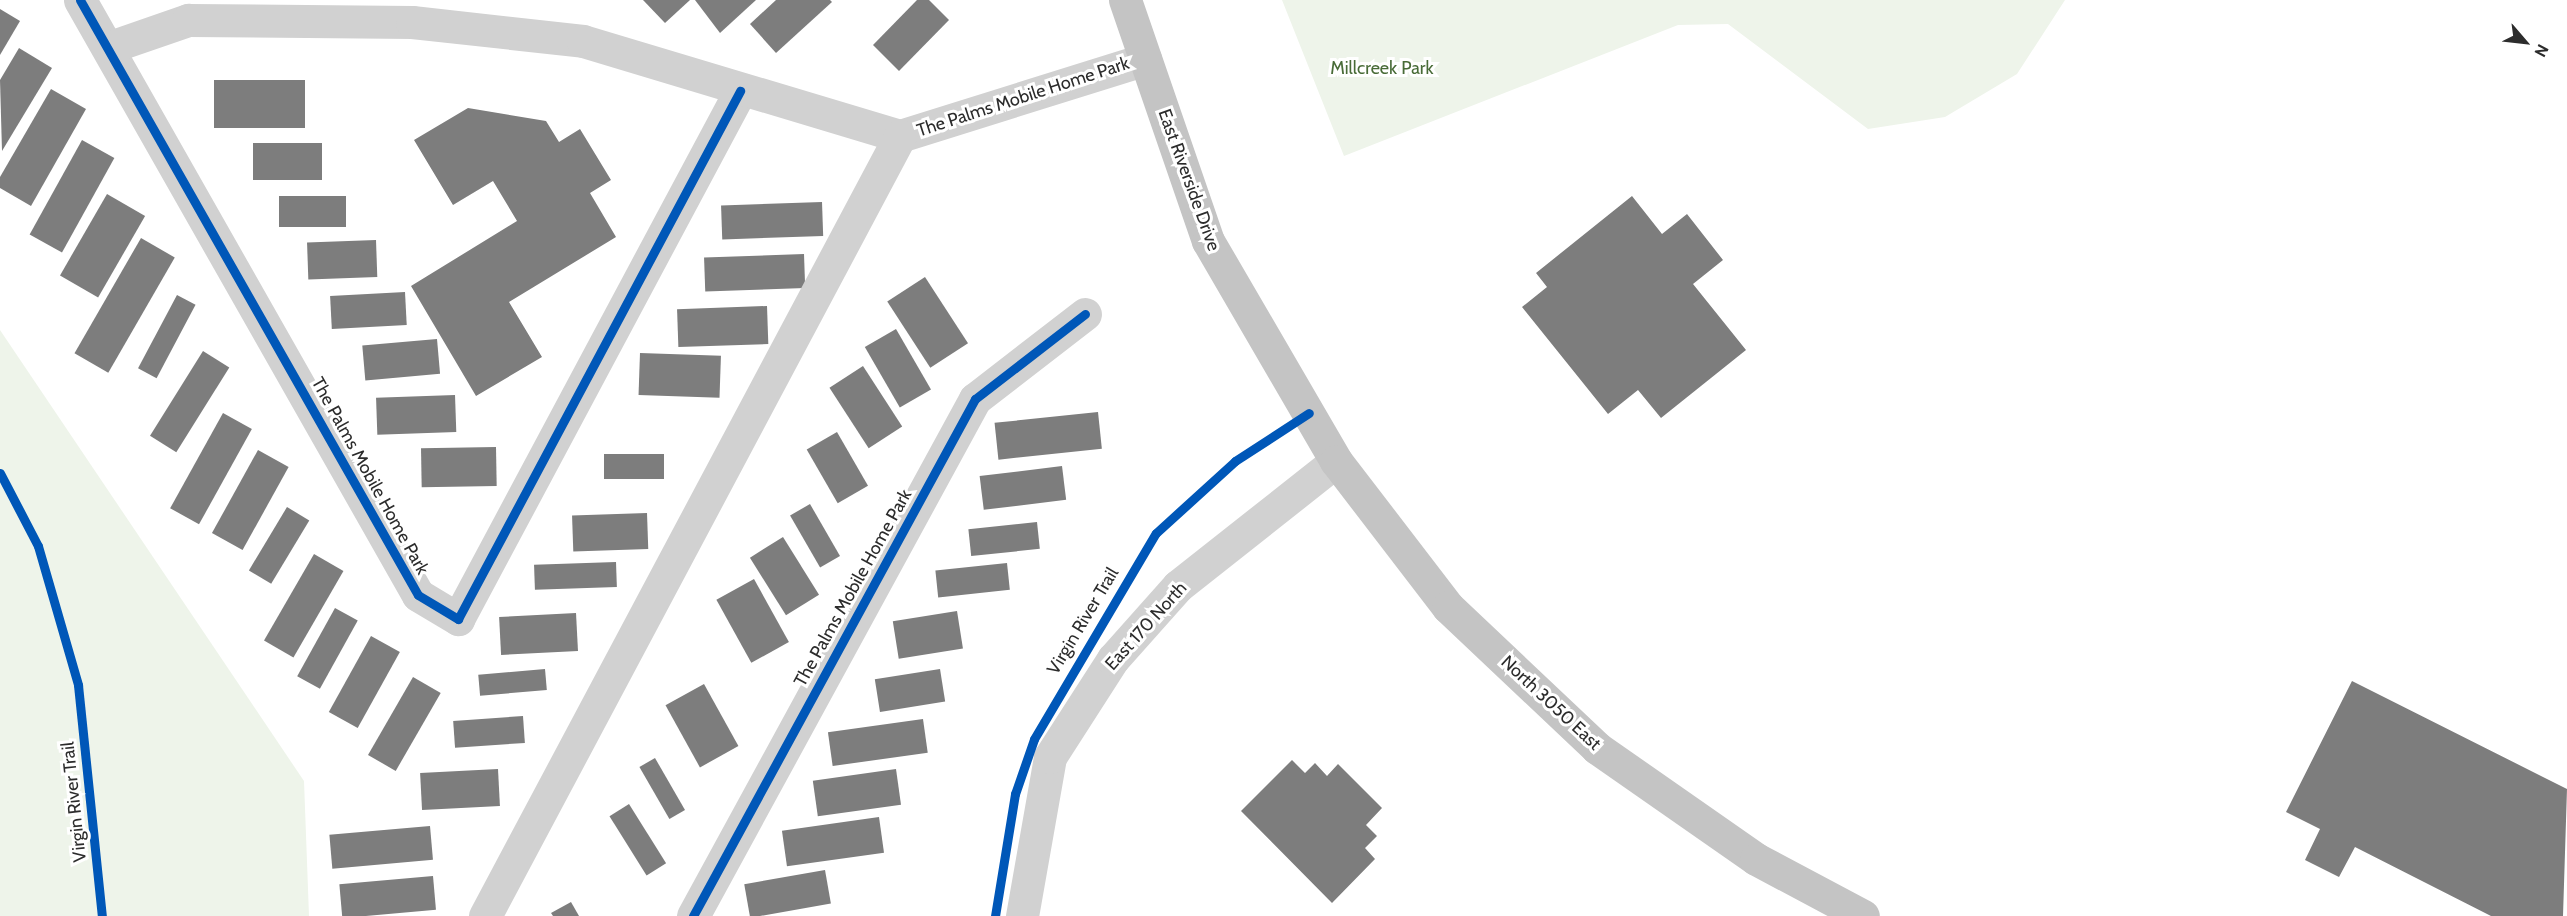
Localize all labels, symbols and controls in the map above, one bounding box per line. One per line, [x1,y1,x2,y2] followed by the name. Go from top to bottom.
[2495,12,2555,72] north arrow
[2530,41,2552,60] text: N
[914,52,1132,142] street label: The Palms Mobile Home Park
[1330,57,1434,79] park label: Millcreek Park
[1153,106,1225,254] street label: East Riverside Drive
[307,374,433,578] street label: The Palms Mobile Home Park
[790,486,916,690] street label: The Palms Mobile Home Park
[1043,564,1123,678] street label: Virgin River Trail
[1101,577,1191,675] street label: East 170 North
[1497,651,1605,755] street label: North 3050 East
[57,741,91,863] street label: Virgin River Trail

